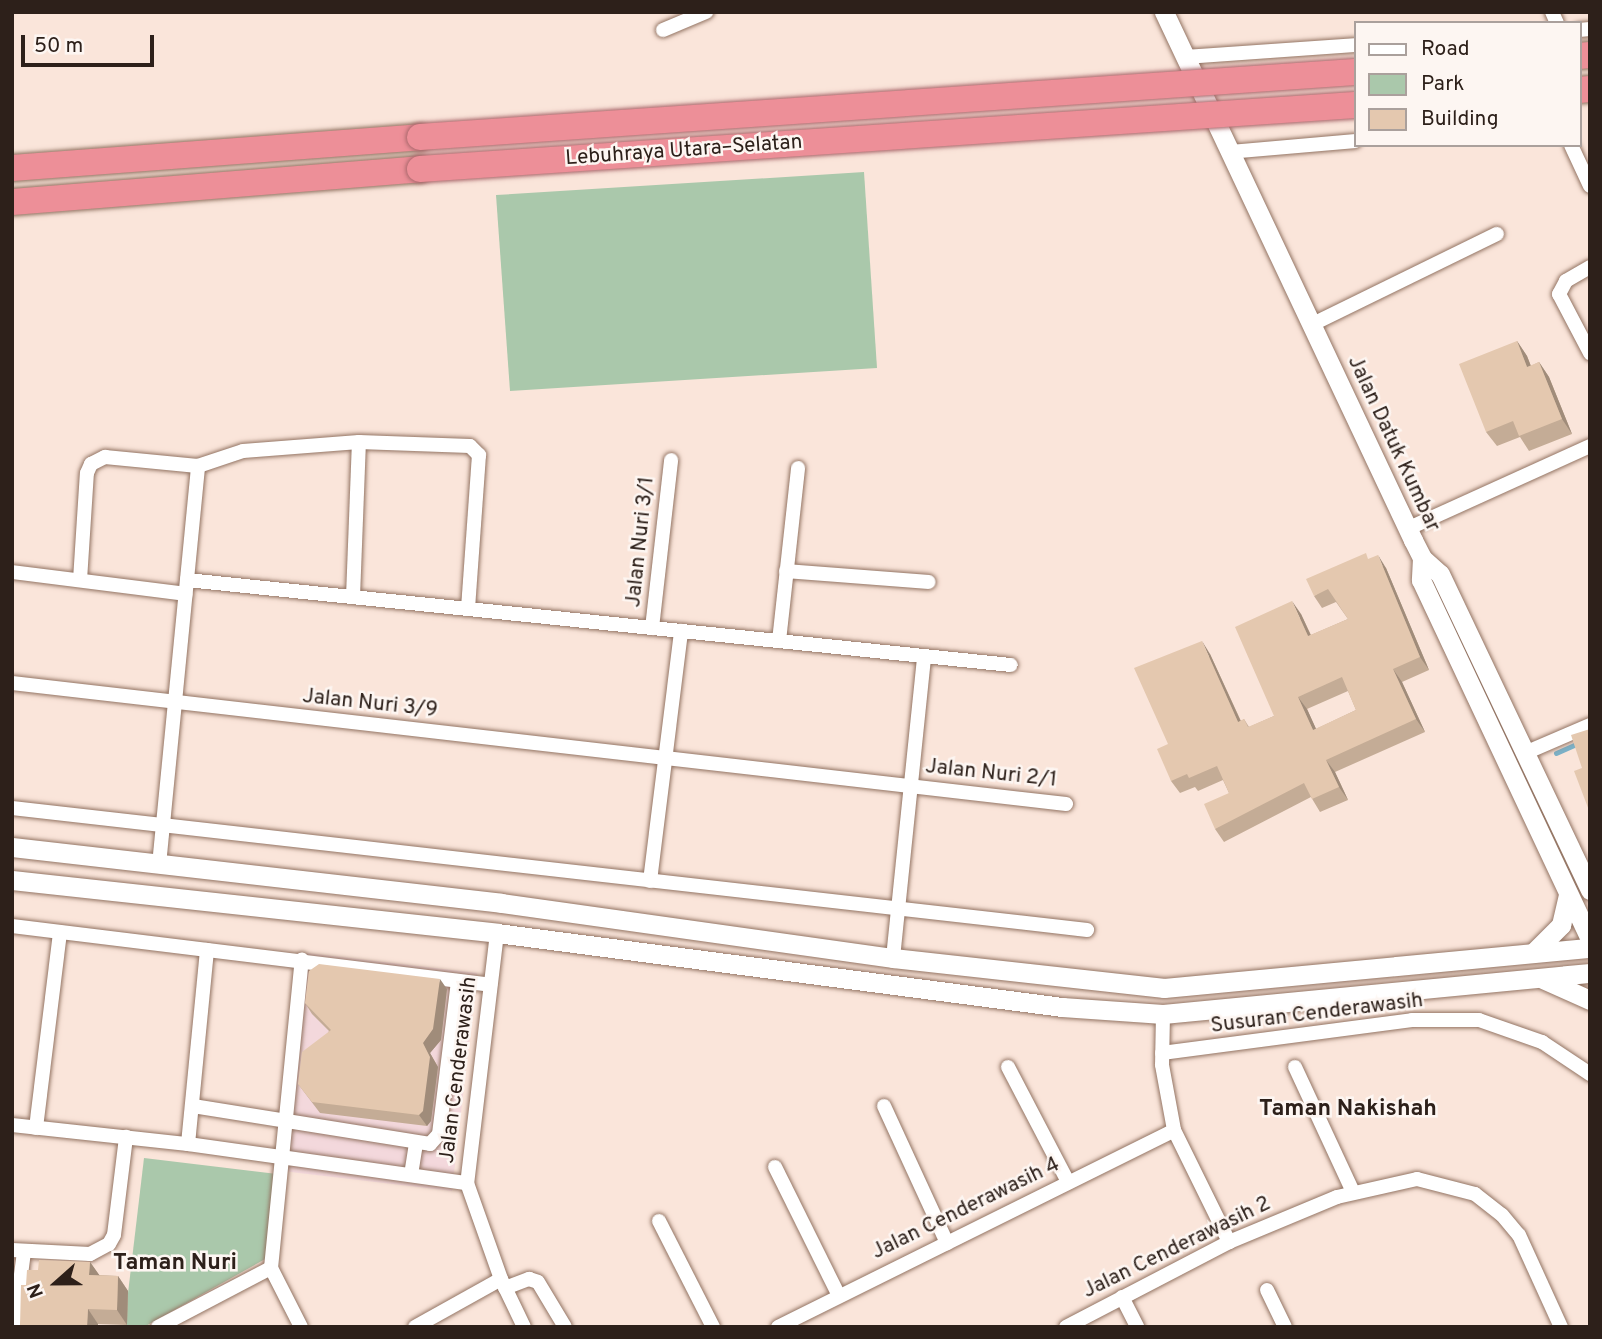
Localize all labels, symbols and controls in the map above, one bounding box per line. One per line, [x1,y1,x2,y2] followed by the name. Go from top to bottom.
[24,21,158,65] scale bar
[1354,21,1581,147] legend
[34,33,83,60] text: 50 m
[1421,36,1470,63] text: Road
[1421,71,1464,98] text: Park
[1421,106,1499,133] text: Building
[565,130,803,172] street label: Lebuhraya Utara–Selatan
[1341,352,1445,536] street label: Jalan Datuk Kumbar
[622,475,660,609] street label: Jalan Nuri 3/1
[301,684,439,724] street label: Jalan Nuri 3/9
[924,755,1058,793] street label: Jalan Nuri 2/1
[435,975,483,1165] street label: Jalan Cenderawasih
[1209,988,1425,1040] street label: Susuran Cenderawasih
[1259,1096,1437,1124] district label: Taman Nakishah
[868,1152,1064,1266] street label: Jalan Cenderawasih 4
[1079,1192,1275,1304] street label: Jalan Cenderawasih 2
[21,1248,91,1318] north arrow
[113,1250,237,1278] district label: Taman Nuri
[23,1280,50,1301] text: N

